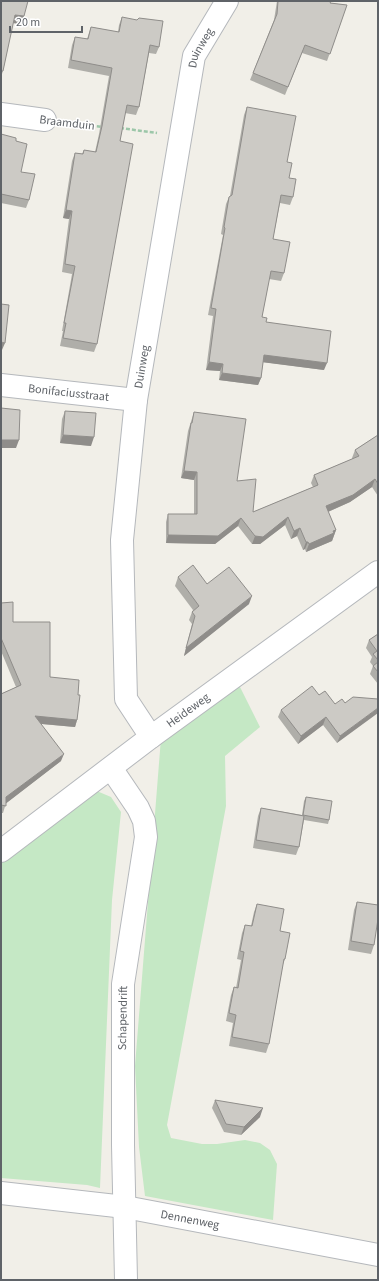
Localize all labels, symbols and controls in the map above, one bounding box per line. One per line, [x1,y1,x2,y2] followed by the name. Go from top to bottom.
[10,8,82,34] scale bar
[16,14,40,31] text: 20 m
[184,24,218,69] street label: Duinweg
[38,111,96,135] street label: Braamduin
[130,344,154,390] street label: Duinweg
[27,380,110,405] street label: Bonifaciusstraat
[163,689,213,732] street label: Heideweg
[114,986,132,1050] street label: Schapendrift
[159,1205,221,1233] street label: Dennenweg

